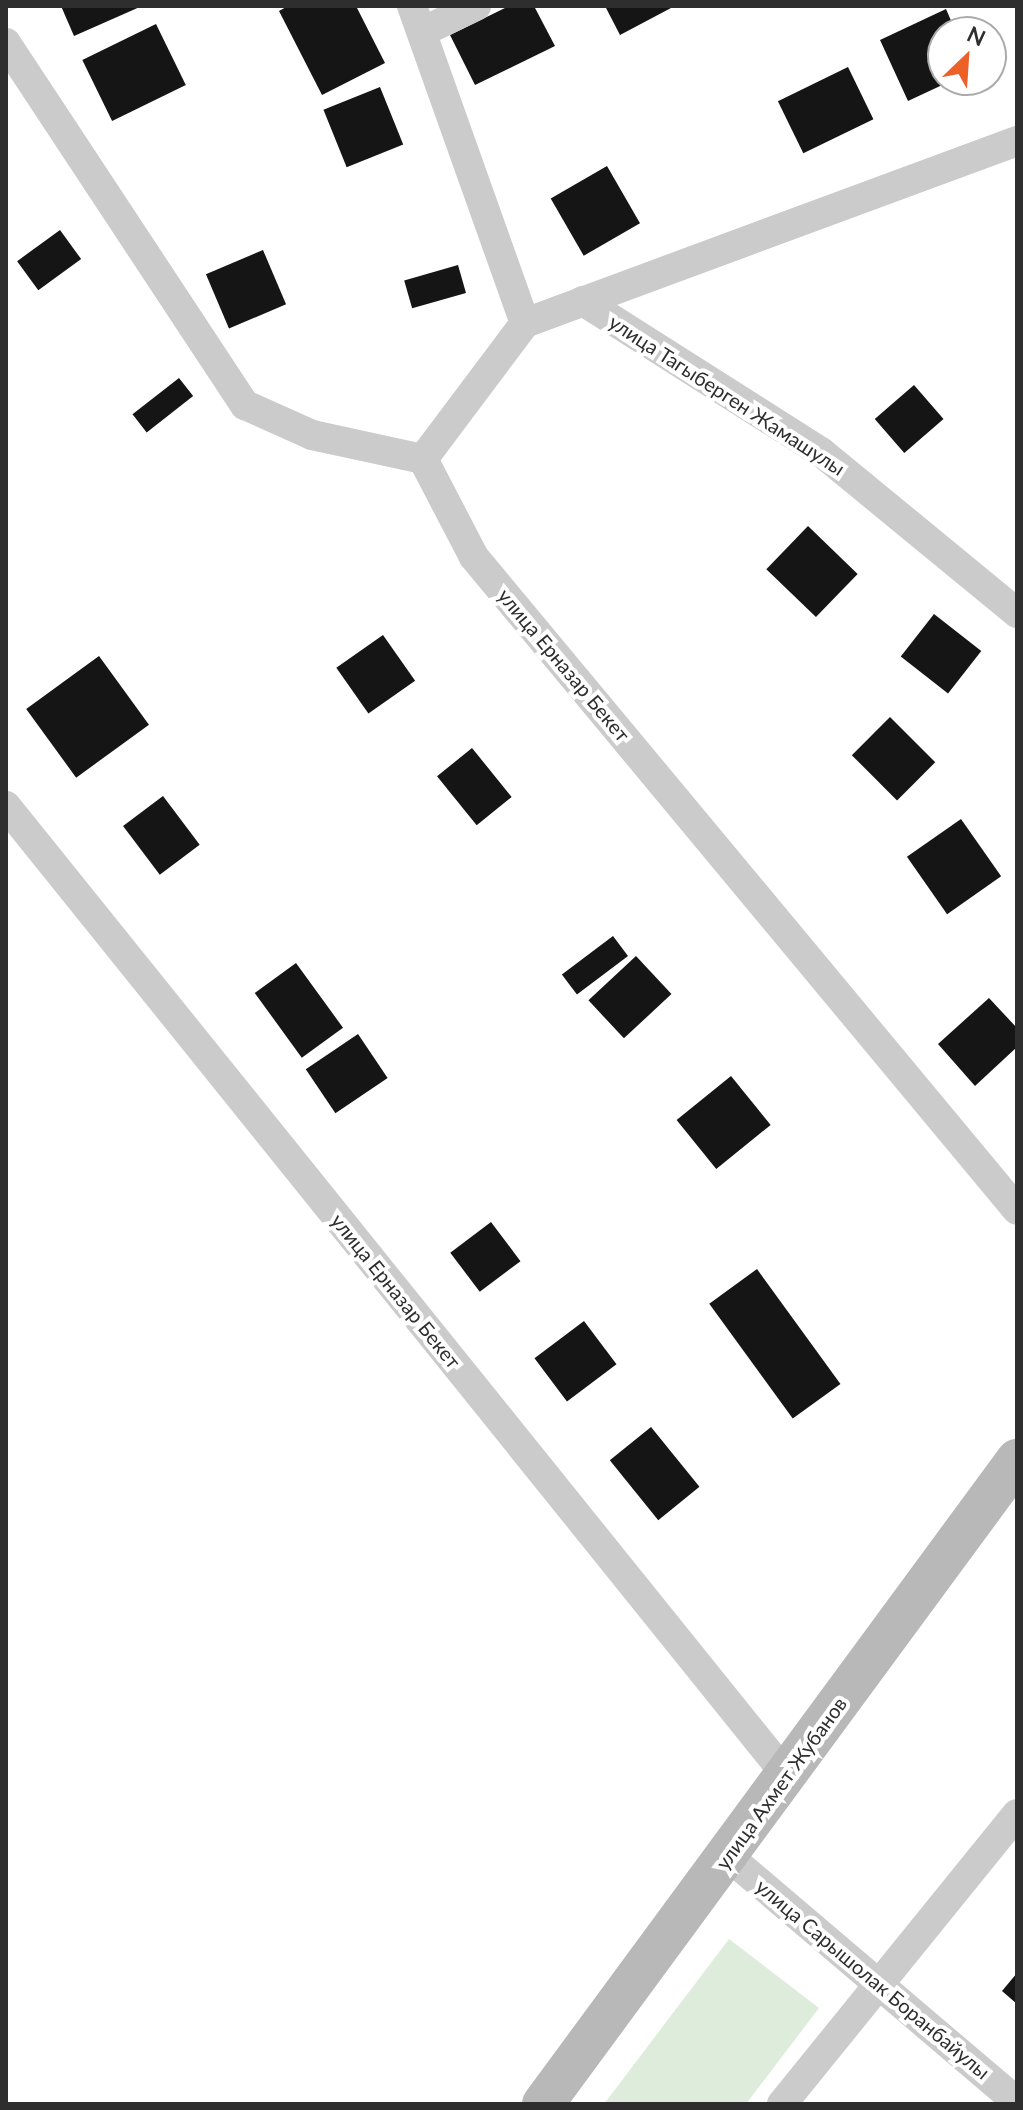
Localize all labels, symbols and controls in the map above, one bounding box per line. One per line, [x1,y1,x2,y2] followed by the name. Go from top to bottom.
[927,16,1007,96] north arrow
[963,20,990,51] text: N
[604,310,850,480] street label: улица Тагыберген Жамашулы
[493,584,635,746] street label: улица Ерназар Бекет
[326,1209,466,1373] street label: улица Ерназар Бекет
[710,1692,852,1874] street label: улица Ахмет Жубанов
[751,1874,995,2084] street label: улица Сарышолак Боранбайулы

